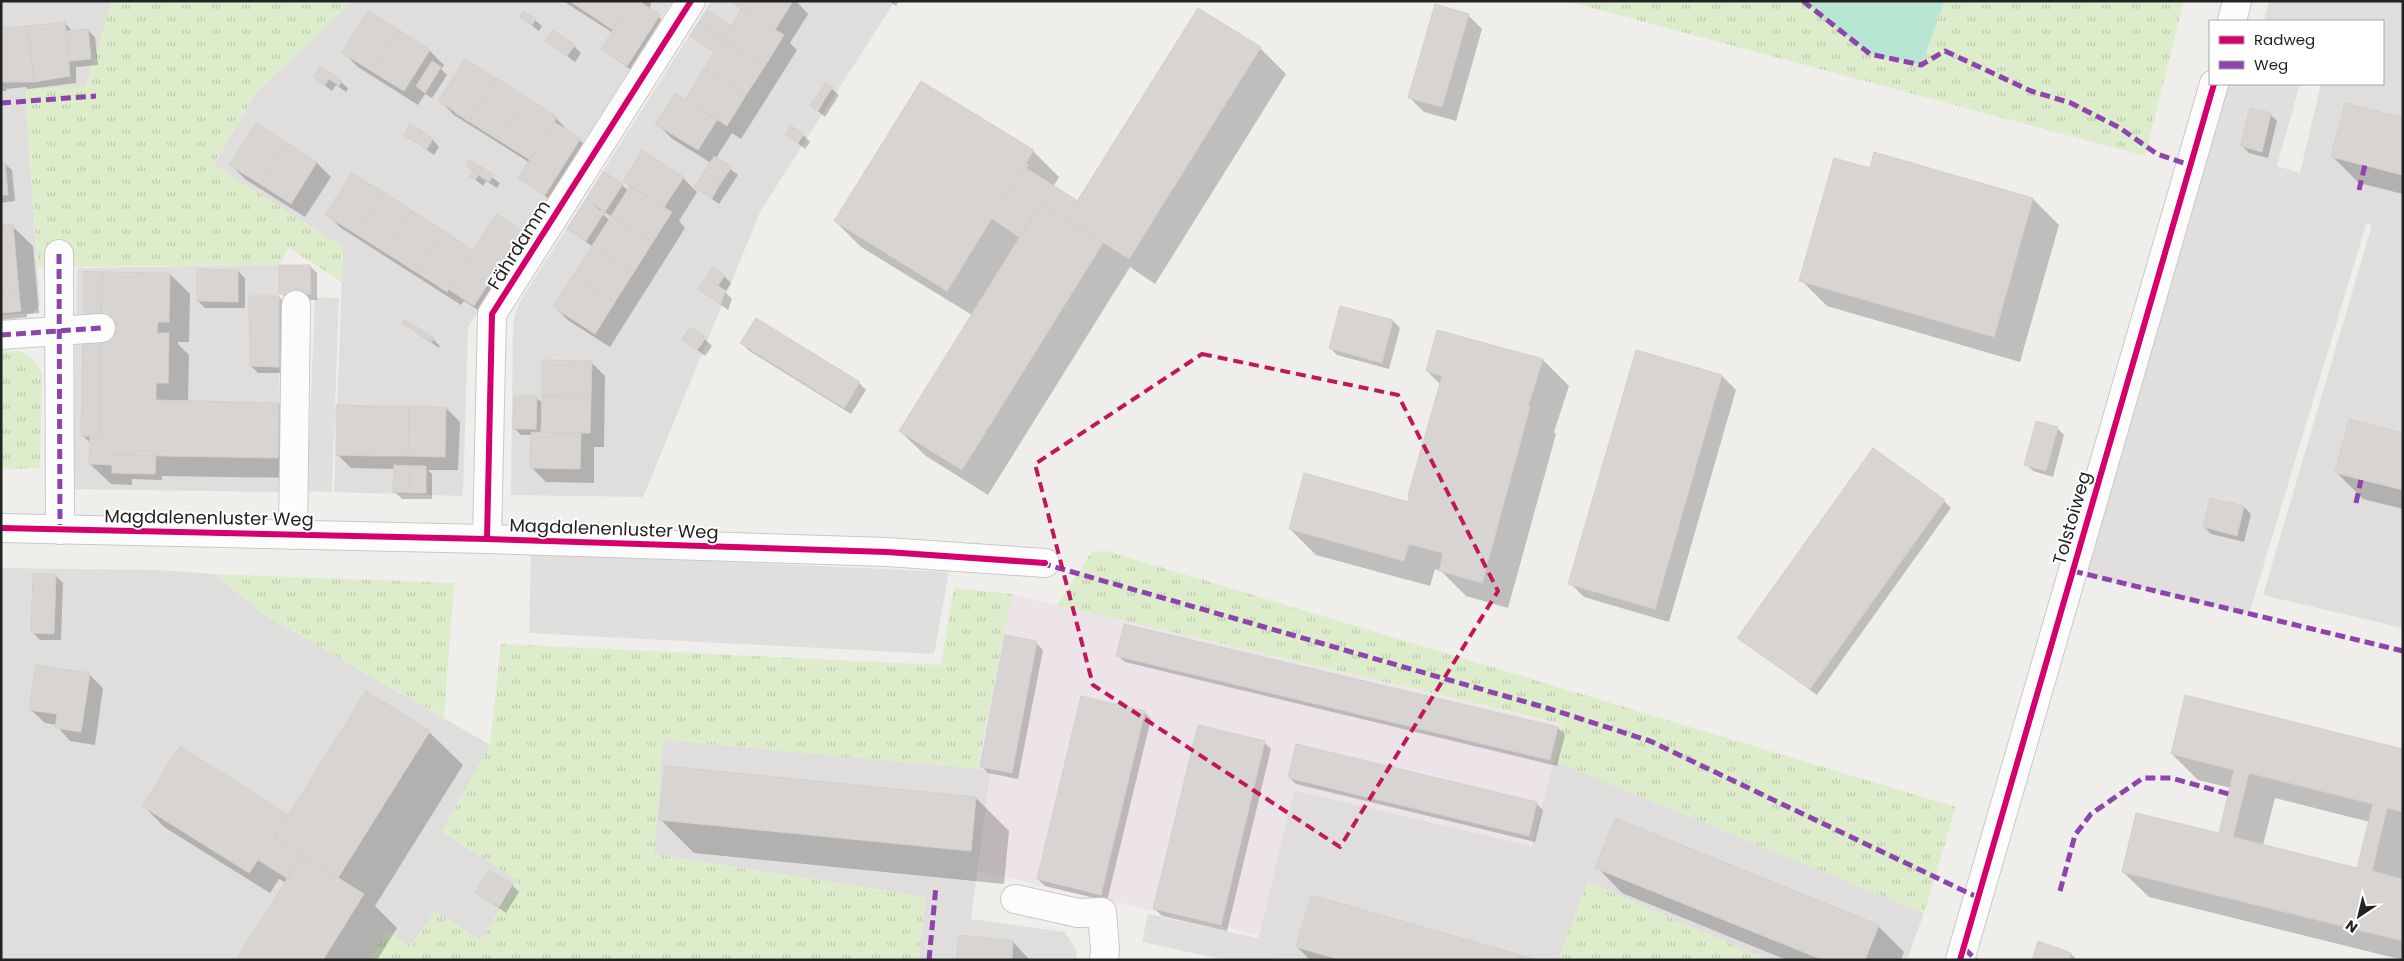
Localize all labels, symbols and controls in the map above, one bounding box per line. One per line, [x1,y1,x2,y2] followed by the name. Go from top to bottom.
[2209,20,2384,85] legend
[2254,29,2315,50] text: Radweg
[2254,54,2288,75] text: Weg
[481,195,556,294] street label: Fährdamm
[2046,468,2097,567] street label: Tolstoiweg
[104,503,314,532] street label: Magdalenenluster Weg
[509,512,719,545] street label: Magdalenenluster Weg
[2334,891,2384,941] north arrow
[2341,915,2362,938] text: N

